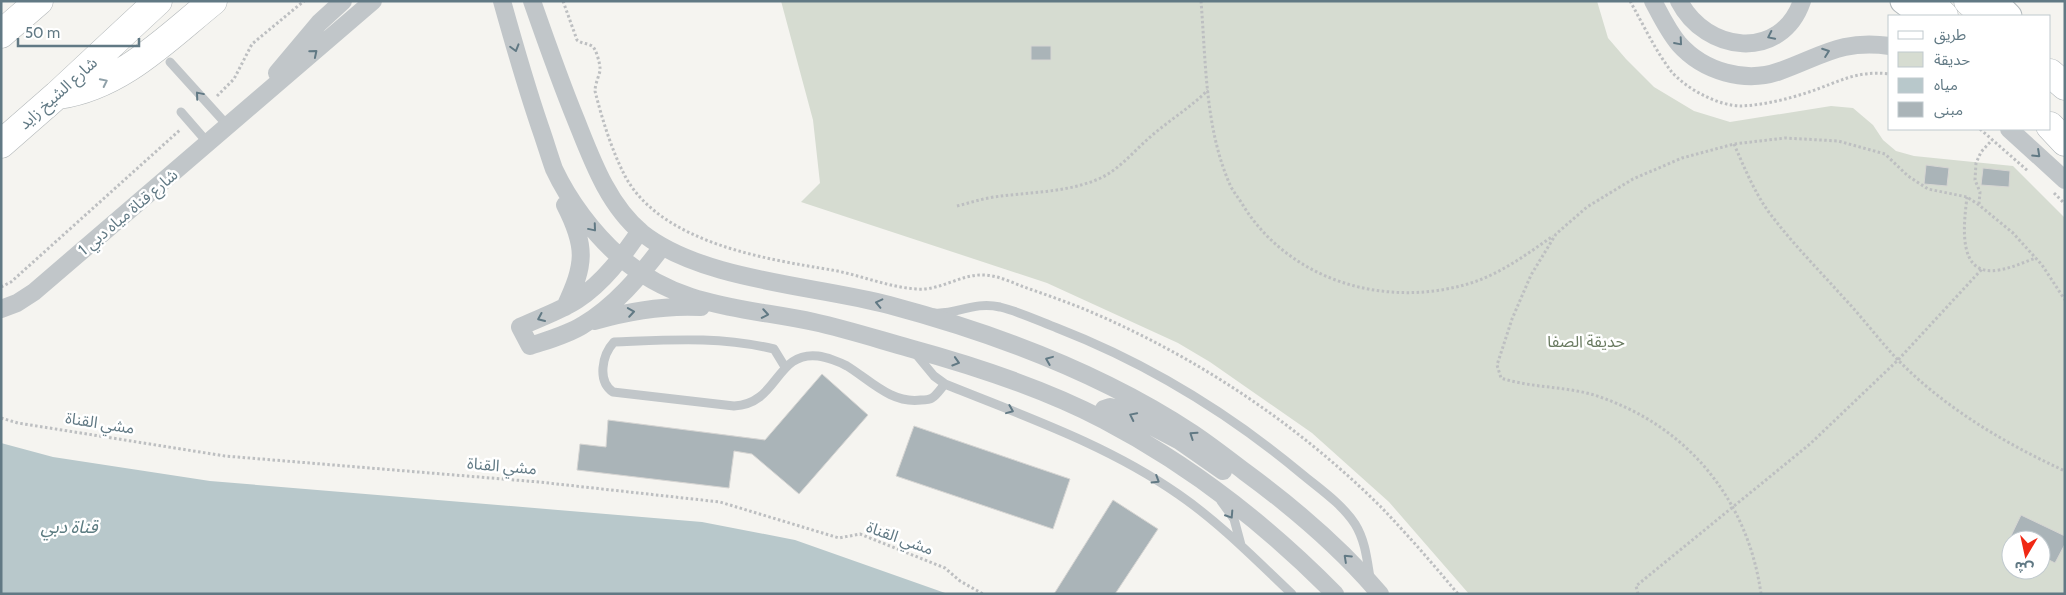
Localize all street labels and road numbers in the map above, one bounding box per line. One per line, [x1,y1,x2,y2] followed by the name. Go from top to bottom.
[15,53,103,135] street label: شارع الشيخ زايد
[74,165,183,261] street label: شارع قناة مياه دبي 1
[64,408,136,441] street label: مشي القناة
[466,453,538,481] street label: مشي القناة
[863,517,936,561] street label: مشي القناة

